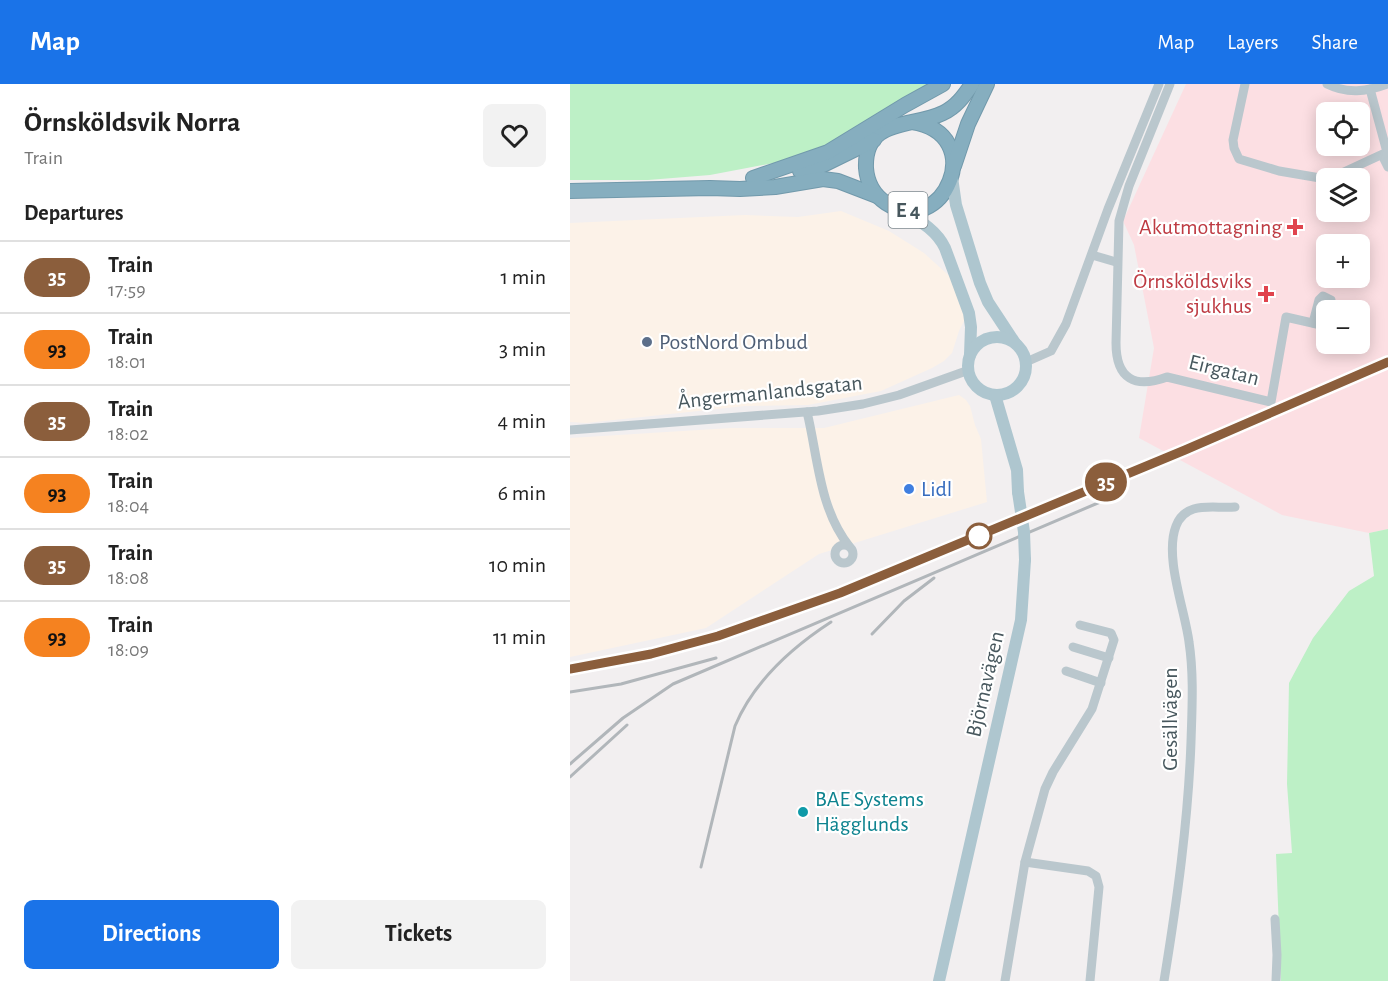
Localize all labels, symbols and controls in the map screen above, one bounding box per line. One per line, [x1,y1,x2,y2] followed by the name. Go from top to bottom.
[30,28,80,56] text: Map
[1158,32,1194,53] text: Map
[1227,32,1278,53] text: Layers
[1311,32,1358,53] text: Share
[1316,102,1370,354] map controls
[1316,102,1370,156] button: locate
[483,104,546,167] button: heart
[24,109,240,137] text: Örnsköldsvik Norra
[24,148,63,168] text: Train
[1316,168,1370,222] button: layers
[888,192,928,228] road number: E 4
[24,202,124,224] text: Departures
[1139,216,1282,238] place label: Akutmottagning
[1286,218,1304,236] marker: Akutmottagning
[1316,234,1370,288] button: +
[108,254,153,276] text: Train
[501,266,546,288] text: 1 min
[48,267,66,288] text: 35
[1133,270,1252,317] place label: Örnsköldsviks sjukhus
[108,280,146,300] text: 17:59
[1257,285,1275,303] marker: Örnsköldsviks sjukhus
[1316,300,1370,354] button: −
[108,326,153,348] text: Train
[659,331,808,353] place label: PostNord Ombud
[640,335,654,349] marker: PostNord Ombud
[499,338,546,360] text: 3 min
[47,339,67,360] text: 93
[1186,351,1262,389] street label: Eirgatan
[108,352,146,372] text: 18:01
[676,370,864,413] street label: Ångermanlandsgatan
[108,398,153,420] text: Train
[498,410,546,432] text: 4 min
[48,411,66,432] text: 35
[108,424,149,444] text: 18:02
[1079,462,1133,502] line badge: 35
[108,470,153,492] text: Train
[1097,472,1115,493] text: 35
[921,478,952,500] place label: Lidl
[498,482,546,504] text: 6 min
[902,482,916,496] marker: Lidl
[47,483,67,504] text: 93
[108,496,149,516] text: 18:04
[966,523,992,549] unlabelled marker
[108,542,153,564] text: Train
[489,554,546,576] text: 10 min
[48,555,66,576] text: 35
[108,568,149,588] text: 18:08
[108,614,153,636] text: Train
[493,626,546,648] text: 11 min
[47,627,67,648] text: 93
[962,629,1008,739] street label: Björnavägen
[108,640,149,660] text: 18:09
[1159,667,1181,771] street label: Gesällvägen
[815,788,924,835] place label: BAE Systems Hägglunds
[796,805,810,819] marker: BAE Systems Hägglunds
[24,900,279,969] button: Directions
[291,900,546,969] button: Tickets

